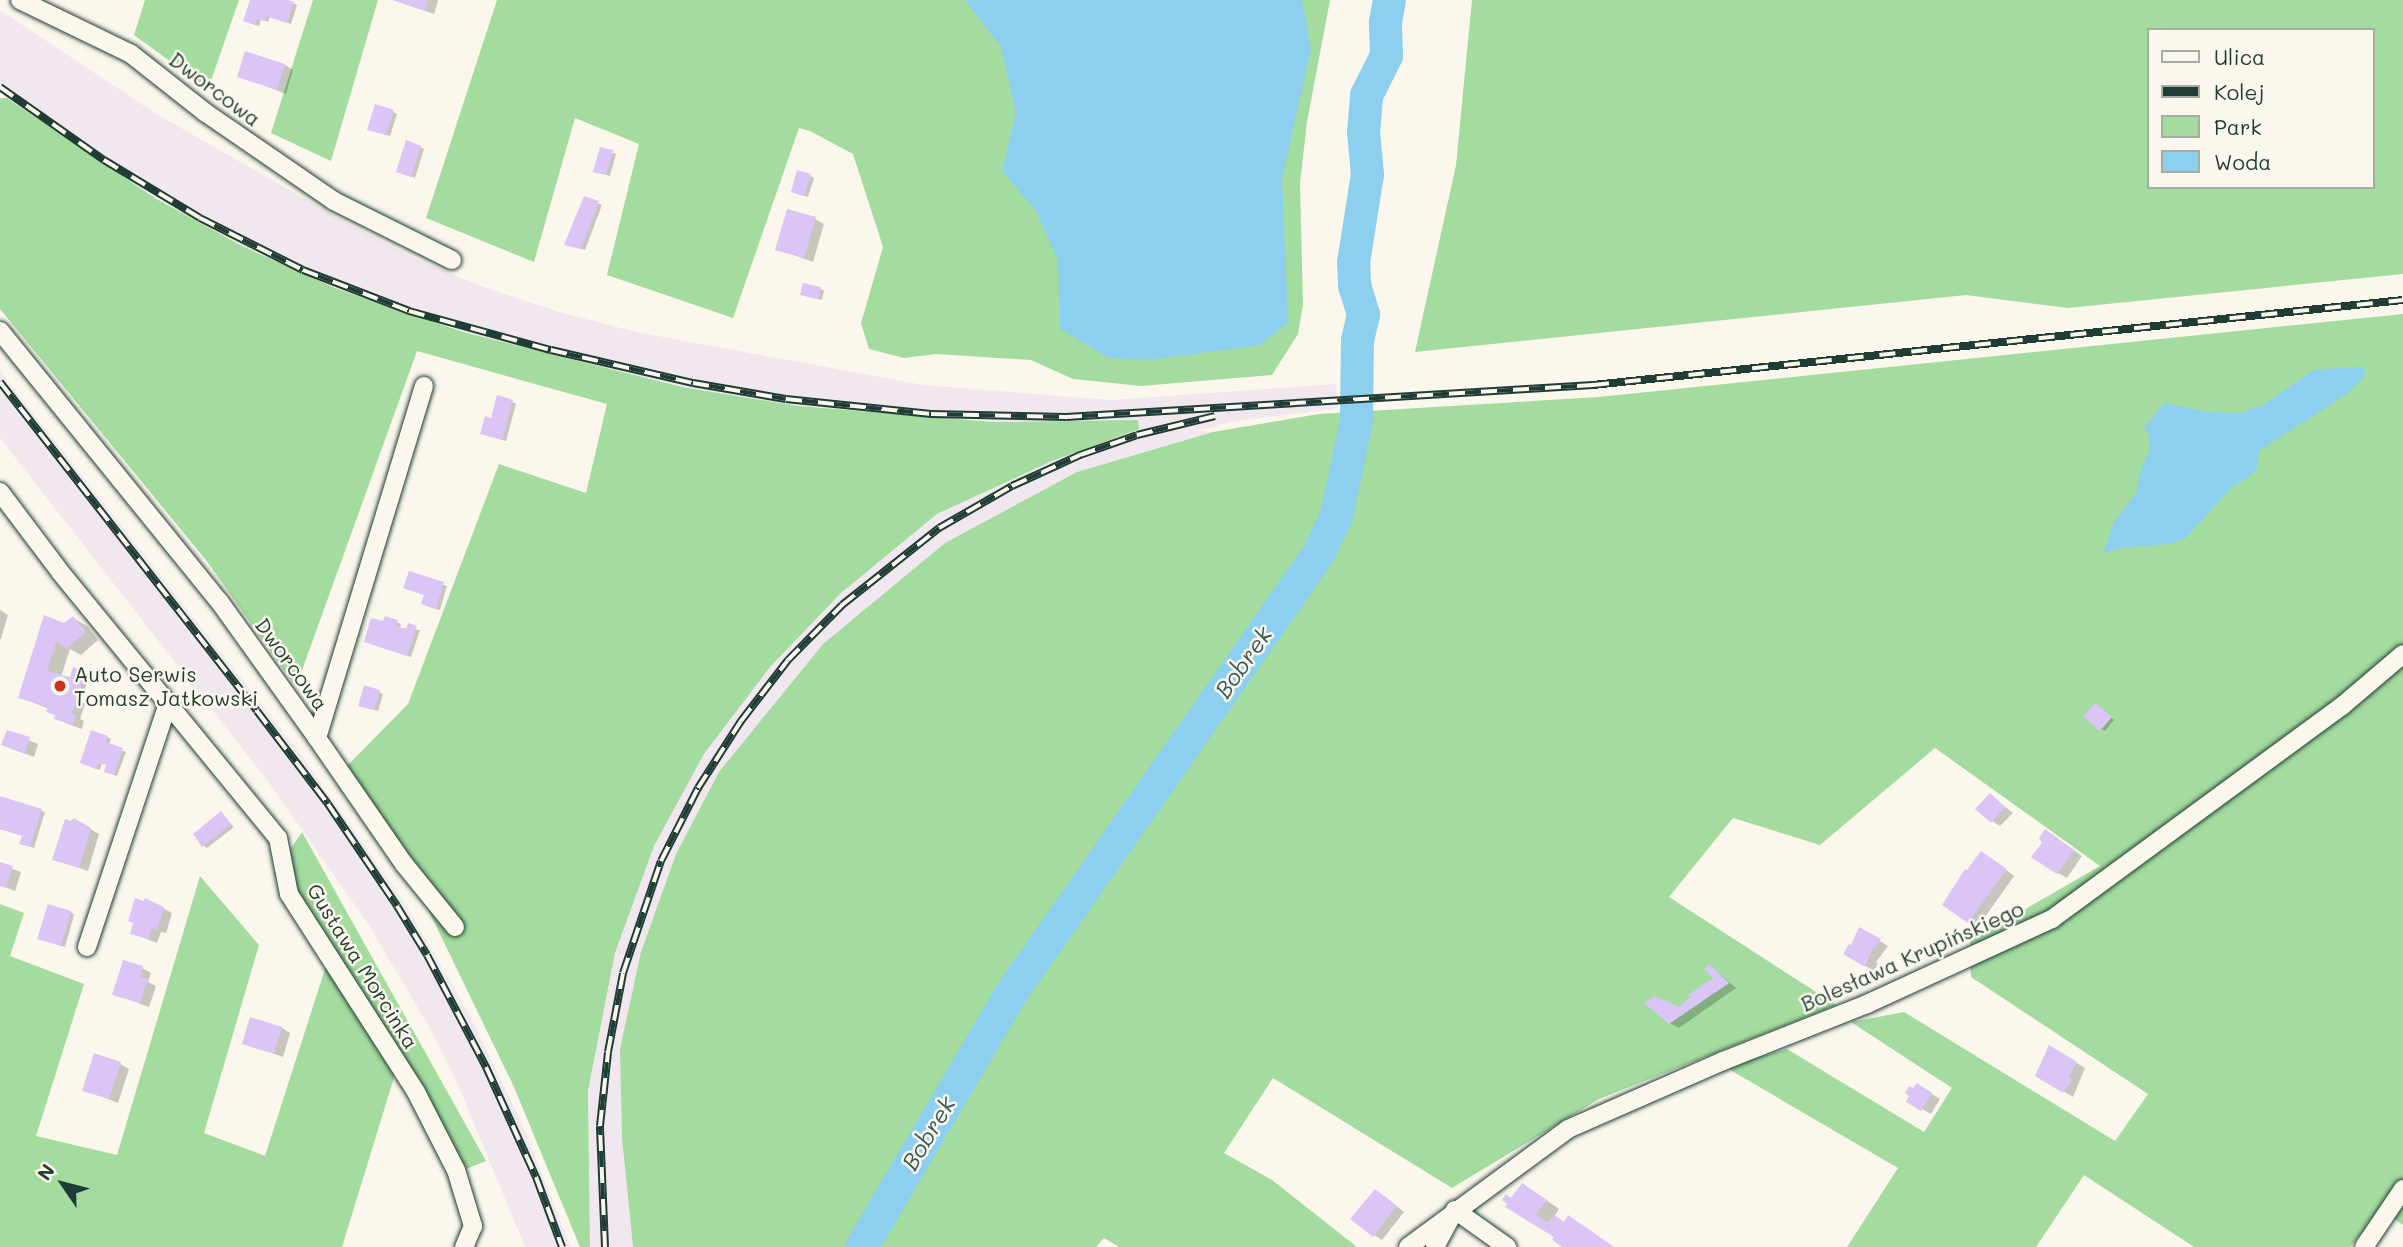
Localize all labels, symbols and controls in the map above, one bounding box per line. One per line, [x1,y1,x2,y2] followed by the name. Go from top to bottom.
[2148,28,2375,189] legend
[2214,43,2265,70] text: Ulica
[164,46,266,132] street label: Dworcowa
[2214,78,2265,105] text: Kolej
[2214,113,2262,140] text: Park
[2214,148,2271,175] text: Woda
[250,613,334,715] street label: Dworcowa
[1209,621,1277,703] water label: Bobrek
[74,661,258,711] place label: Auto Serwis Tomasz Jatkowski
[52,678,68,694] marker: Auto Serwis Tomasz Jatkowski
[302,879,424,1053] street label: Gustawa Morcinka
[1797,895,2027,1017] street label: Bolesława Krupińskiego
[895,1091,961,1175] water label: Bobrek
[28,1149,98,1219] north arrow
[31,1159,60,1185] text: N

